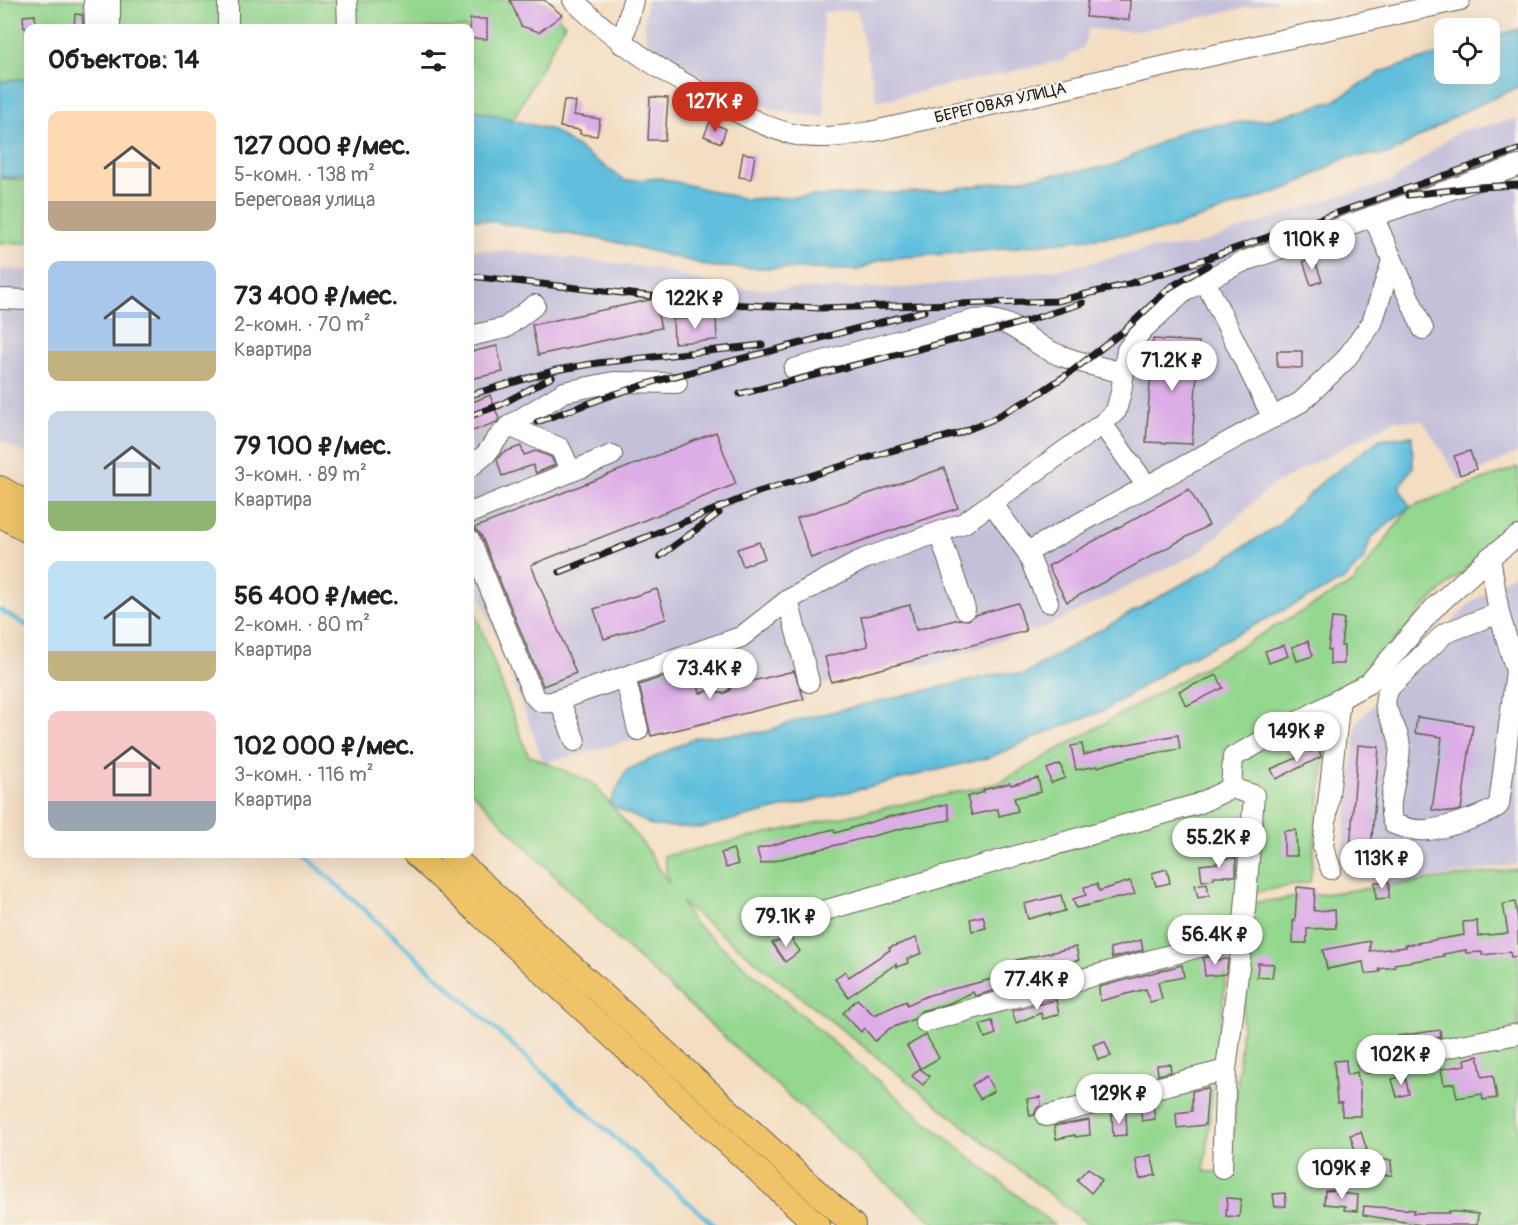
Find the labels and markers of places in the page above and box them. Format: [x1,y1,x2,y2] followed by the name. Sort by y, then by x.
[666,82,764,133] pin: 127K ₽
[1263,220,1361,271] pin: 110K ₽
[646,279,744,330] pin: 122K ₽
[1117,341,1227,392] pin: 71.2K ₽
[655,649,765,700] pin: 73.4K ₽
[1248,712,1346,763] pin: 149K ₽
[1164,818,1274,869] pin: 55.2K ₽
[1333,839,1431,890] pin: 113K ₽
[731,897,841,948] pin: 79.1K ₽
[1160,915,1270,966] pin: 56.4K ₽
[982,960,1092,1011] pin: 77.4K ₽
[1352,1035,1450,1086] pin: 102K ₽
[1070,1074,1168,1125] pin: 129K ₽
[1293,1149,1391,1200] pin: 109K ₽

